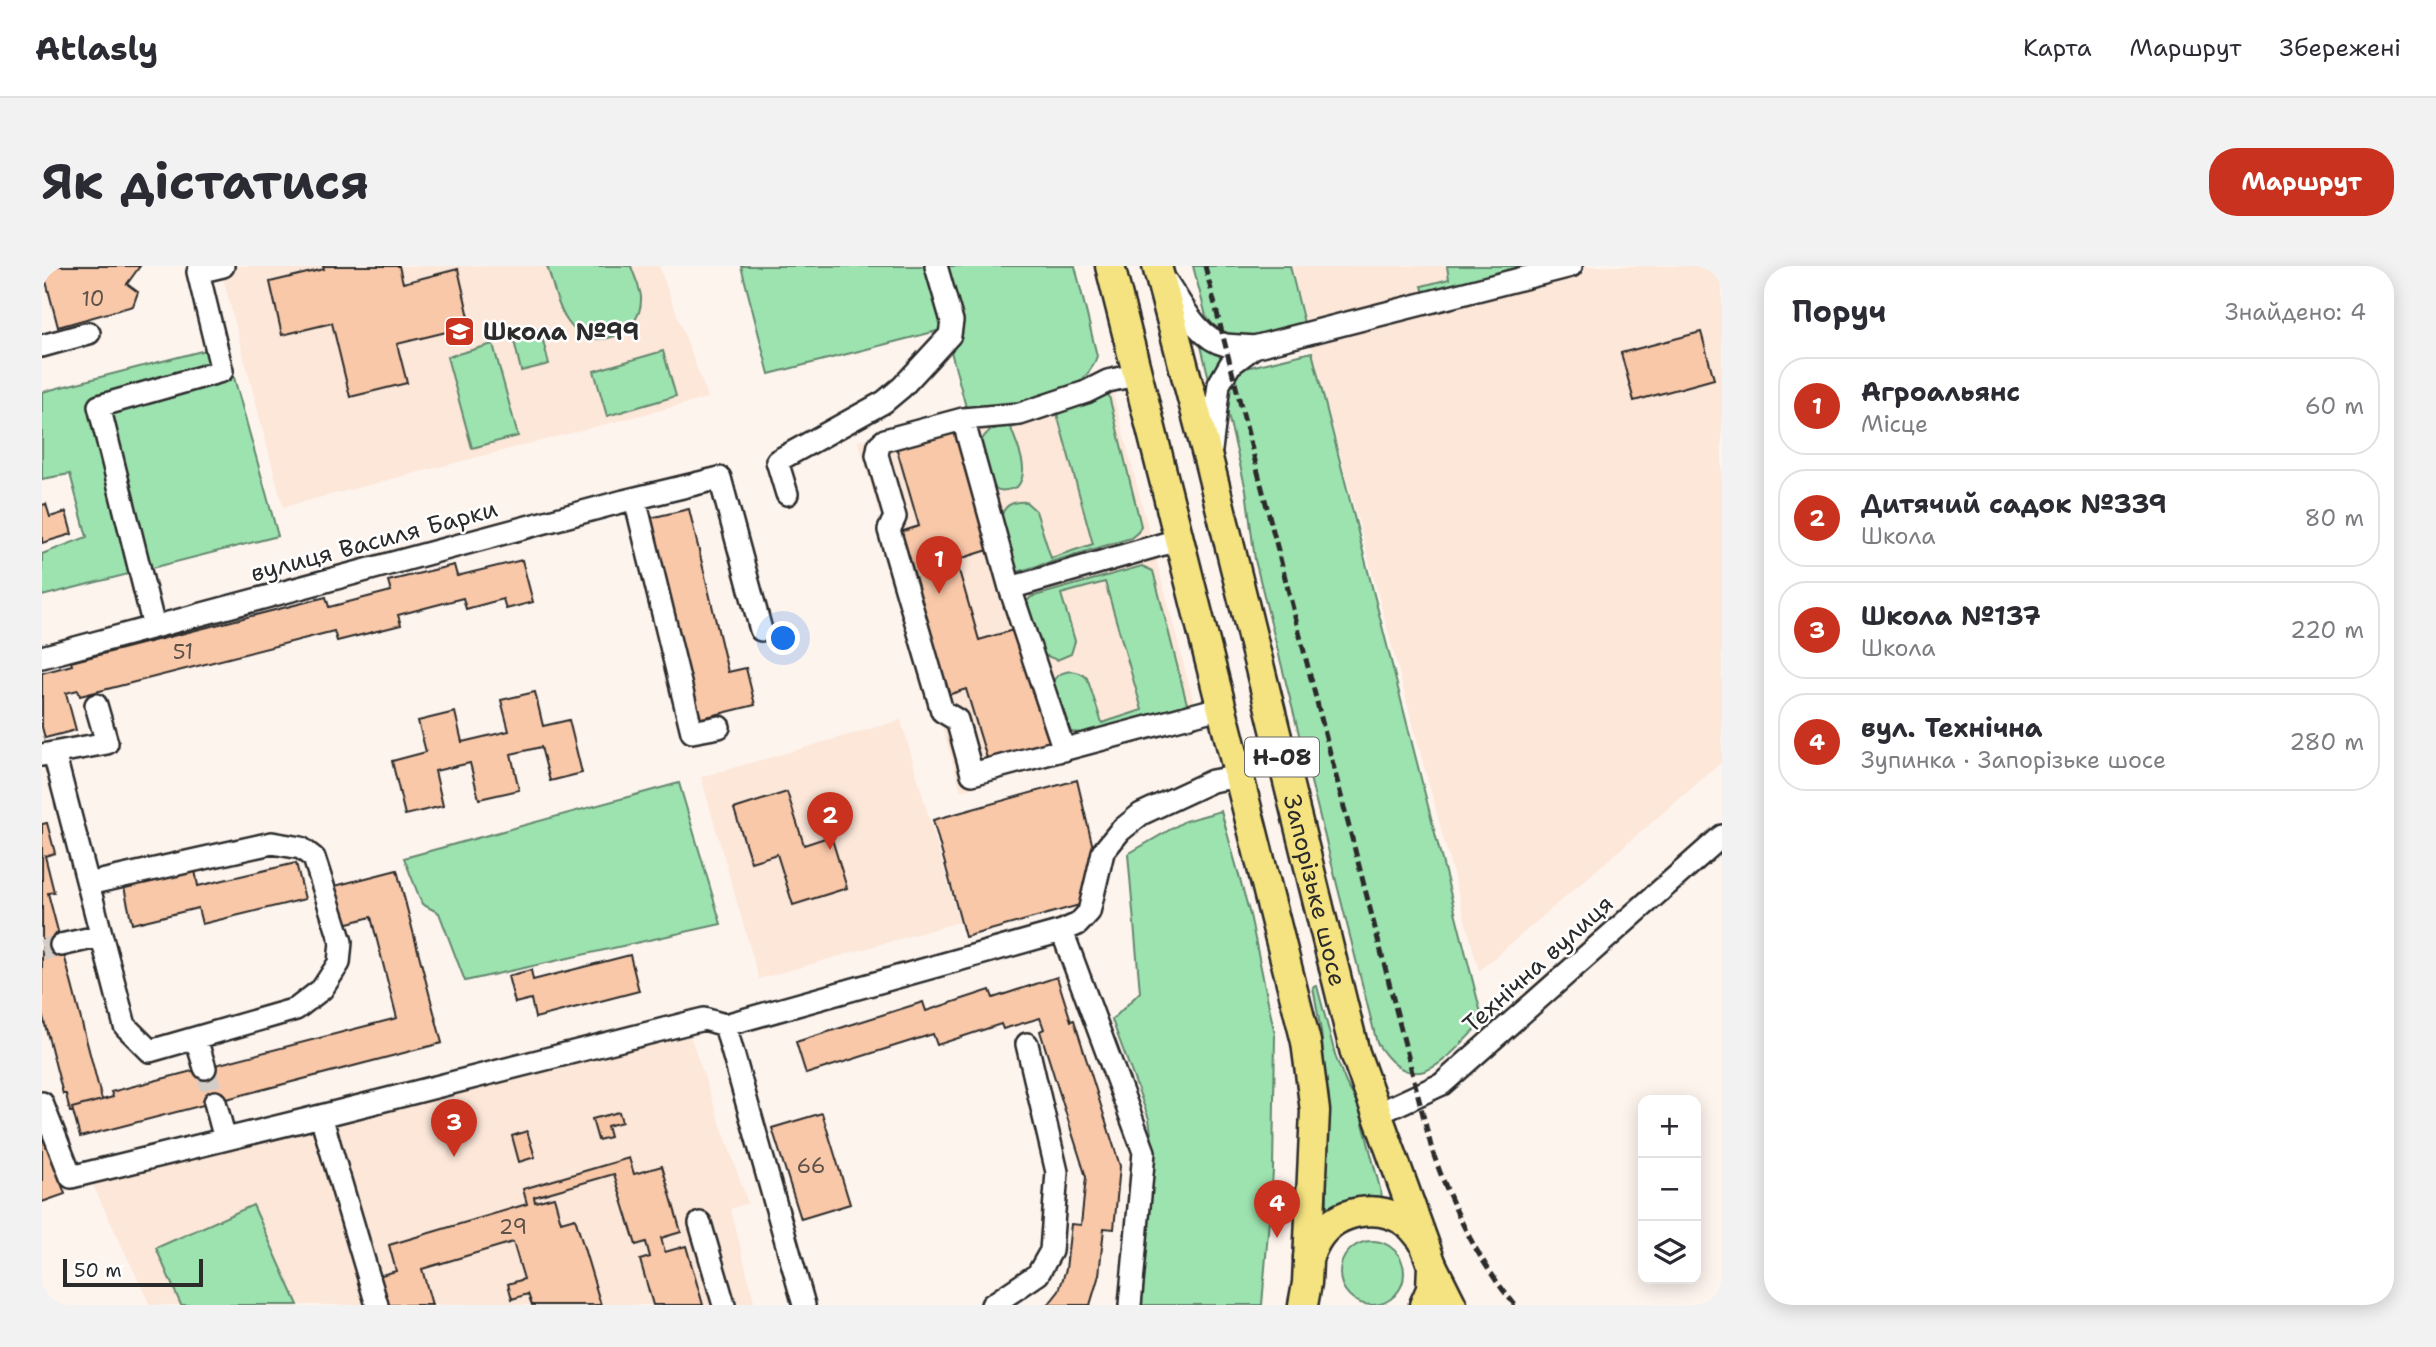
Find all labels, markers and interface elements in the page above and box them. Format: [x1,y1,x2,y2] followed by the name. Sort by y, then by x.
[35,26,158,71] text: Atlasly
[2023,32,2092,64] text: Карта
[2130,32,2242,64] text: Маршрут
[2280,32,2401,64] text: Збережені
[2209,148,2394,216] button: Маршрут
[42,149,369,215] text: Як дістатися
[82,285,104,313] house number: 10
[1792,291,1886,332] text: Поруч
[2225,297,2366,327] text: Знайдено: 4
[443,315,477,349] school or university icon: Школа №99
[483,316,639,348] place label: Школа №99
[1861,374,2020,409] text: Агроальянс
[1812,391,1822,421] text: 1
[2305,391,2364,421] text: 60 m
[1861,409,1928,439] text: Місце
[1861,486,2167,521] text: Дитячий садок №339
[247,493,501,589] street label: вулиця Василя Барки
[1809,503,1825,533] text: 2
[2305,503,2364,533] text: 80 m
[1861,521,1936,551] text: Школа
[916,536,962,594] pin: 1
[1861,598,2041,633] text: Школа №137
[1809,615,1825,645] text: 3
[2290,615,2364,645] text: 220 m
[766,621,800,655] your location
[1861,633,1936,663] text: Школа
[173,638,193,666] house number: 51
[1861,710,2043,745] text: вул. Технічна
[1809,727,1825,757] text: 4
[2289,727,2364,757] text: 280 m
[1245,737,1319,776] road number: Н-08
[1861,745,2166,775] text: Зупинка · Запорізьке шосе
[1276,791,1354,990] street label: Запорізьке шосе
[807,792,853,850] pin: 2
[1456,888,1620,1040] street label: Технічна вулиця
[1638,1095,1701,1284] map controls
[1638,1095,1701,1158] button: +
[431,1099,477,1157] pin: 3
[797,1152,825,1180] house number: 66
[1638,1158,1701,1221] button: −
[1254,1180,1300,1238] pin: 4
[499,1213,527,1241] house number: 29
[1638,1221,1701,1284] button: layers
[63,1256,203,1288] scale bar
[74,1258,122,1283] text: 50 m

